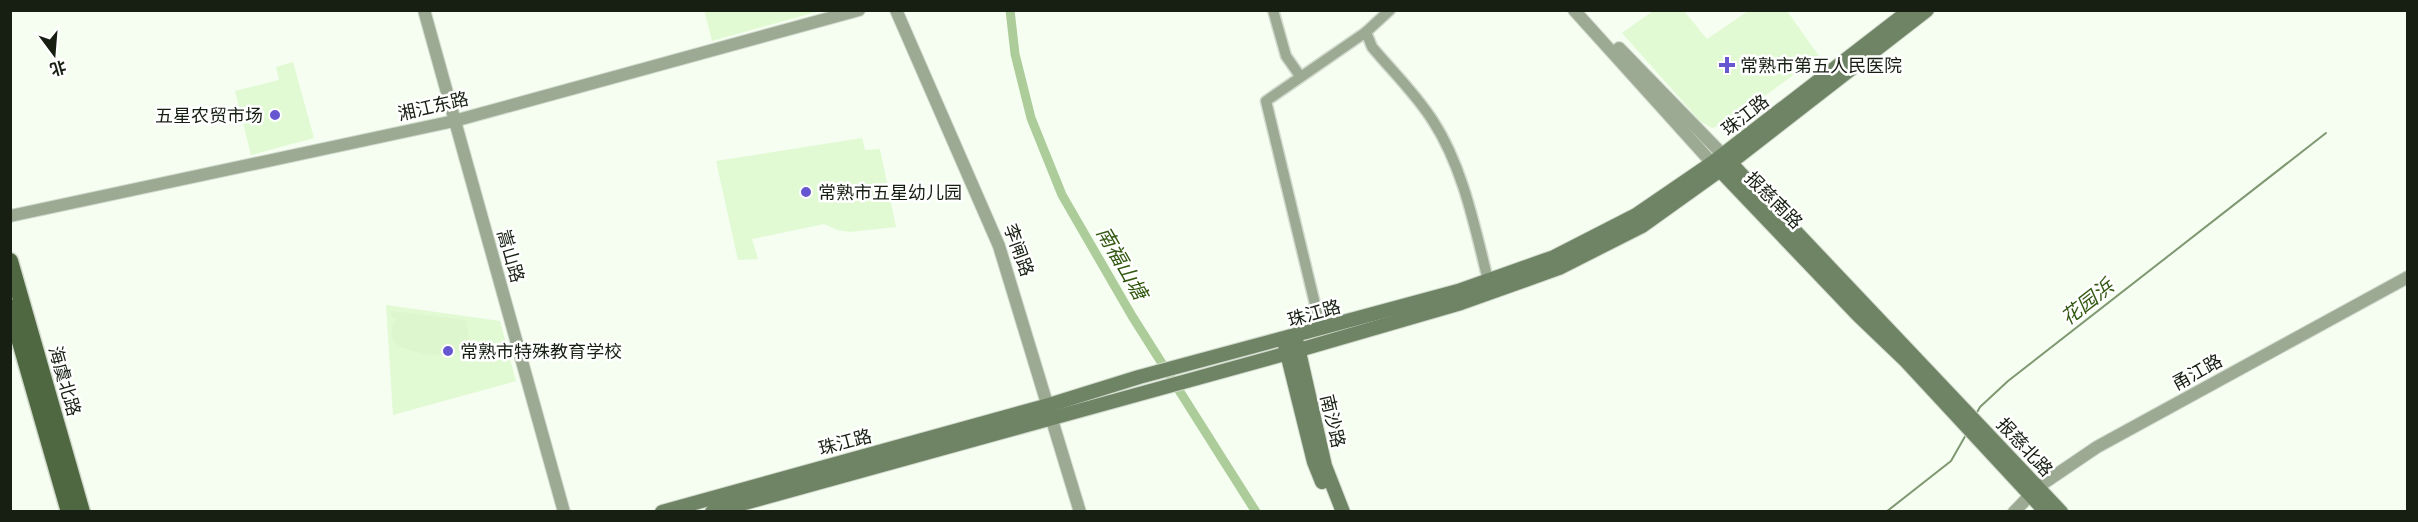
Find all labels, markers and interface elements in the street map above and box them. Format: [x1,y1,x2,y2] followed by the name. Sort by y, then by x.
[24,24,84,84] north arrow
[1740,54,1902,77] place label: 常熟市第五人民医院
[1718,56,1736,74] marker: 常熟市第五人民医院
[48,57,69,80] text: 北
[395,87,471,125] street label: 湘江东路
[1717,89,1773,141] street label: 珠江路
[155,104,263,127] place label: 五星农贸市场
[268,108,282,122] marker: 五星农贸市场
[1740,166,1808,234] street label: 报慈南路
[818,181,962,204] place label: 常熟市五星幼儿园
[799,185,813,199] marker: 常熟市五星幼儿园
[999,221,1039,279] street label: 李闸路
[1091,222,1155,307] water label: 南福山塘
[493,227,529,285] street label: 嵩山路
[2055,272,2120,331] water label: 花园浜
[1285,295,1343,331] street label: 珠江路
[460,340,622,363] place label: 常熟市特殊教育学校
[44,343,86,419] street label: 海虞北路
[441,344,455,358] marker: 常熟市特殊教育学校
[2168,349,2226,395] street label: 甬江路
[1316,392,1350,450] street label: 南沙路
[1992,413,2058,481] street label: 报慈北路
[816,424,874,460] street label: 珠江路

